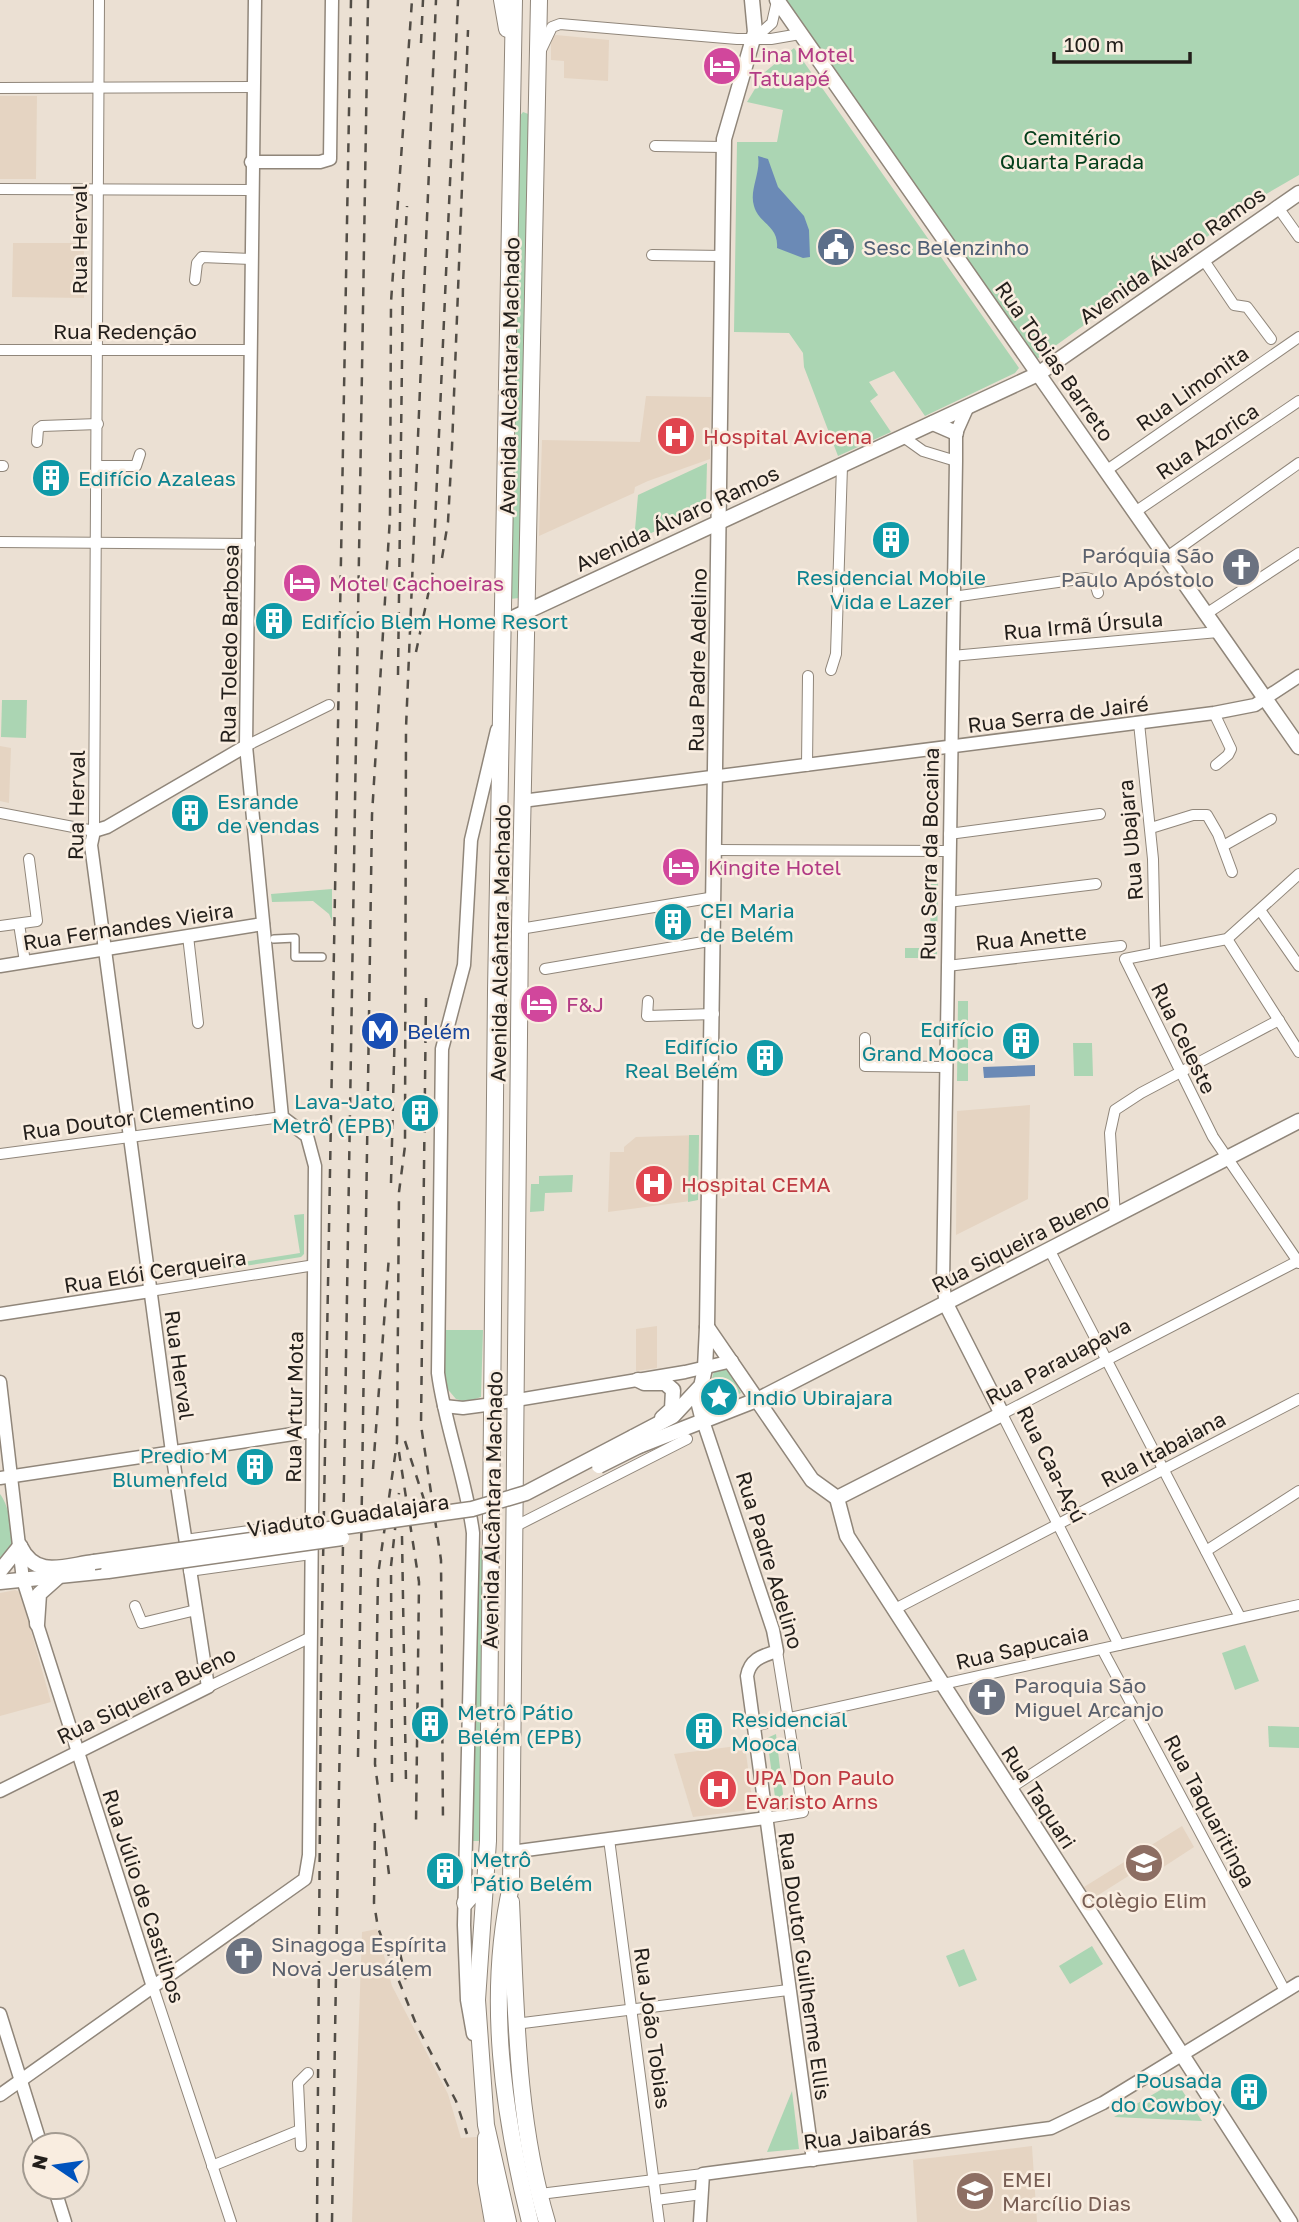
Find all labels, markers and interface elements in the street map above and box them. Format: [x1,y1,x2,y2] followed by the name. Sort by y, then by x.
[1054,21,1190,65] scale bar
[1064,31,1124,57] text: 100 m
[749,41,855,91] place label: Lina Motel Tatuapé
[701,45,743,87] hotel icon: Lina Motel Tatuapé
[1000,124,1144,174] park label: Cemitério Quarta Parada
[1074,181,1270,329] street label: Avenida Álvaro Ramos
[66,184,92,294] street label: Rua Herval
[815,226,857,268] public building icon: Sesc Belenzinho
[863,234,1029,260] place label: Sesc Belenzinho
[494,237,524,515] street label: Avenida Alcântara Machado
[990,276,1120,446] street label: Rua Tobias Barreto
[53,318,197,344] street label: Rua Redenção
[1131,340,1253,436] street label: Rua Limonita
[1151,397,1263,485] street label: Rua Azorica
[655,415,697,457] hospital icon: Hospital Avicena
[703,423,872,449] place label: Hospital Avicena
[30,457,72,499] building icon: Edifício Azaleas
[571,459,783,577] street label: Avenida Álvaro Ramos
[78,465,236,491] place label: Edifício Azaleas
[870,519,912,561] building icon: Residencial Mobile Vida e Lazer
[1061,542,1214,592] place label: Paróquia São Paulo Apóstolo
[214,544,244,744] street label: Rua Toledo Barbosa
[1220,546,1262,588] church icon: Paróquia São Paulo Apóstolo
[281,562,323,604] hotel icon: Motel Cachoeiras
[796,564,986,614] place label: Residencial Mobile Vida e Lazer
[682,568,712,752] street label: Rua Padre Adelino
[329,570,504,596] place label: Motel Cachoeiras
[253,600,295,642] building icon: Edifício Blem Home Resort
[1002,605,1164,645] street label: Rua Irmã Úrsula
[301,608,569,634] place label: Edifício Blem Home Resort
[966,690,1150,738] street label: Rua Serra de Jairé
[914,747,944,961] street label: Rua Serra da Bocaina
[62,750,90,860] street label: Rua Herval
[1112,779,1148,901] street label: Rua Ubajara
[217,788,320,838] place label: Esrande de vendas
[169,792,211,834] building icon: Esrande de vendas
[485,804,515,1082] street label: Avenida Alcântara Machado
[660,846,702,888] hotel icon: Kingite Hotel
[708,854,841,880] place label: Kingite Hotel
[21,897,235,955] street label: Rua Fernandes Vieira
[700,897,795,947] place label: CEI Maria de Belém
[652,901,694,943] building icon: CEI Maria de Belém
[974,918,1088,956] street label: Rua Anette
[1146,978,1222,1098] street label: Rua Celeste
[518,983,560,1025] hotel icon: F&J
[566,991,604,1017] place label: F&J
[359,1010,401,1052] metro station icon: Belém
[862,1016,994,1066] place label: Edifício Grand Mooca
[407,1018,471,1044] place label: Belém
[1000,1020,1042,1062] building icon: Edifício Grand Mooca
[624,1033,738,1083] place label: Edifício Real Belém
[744,1037,786,1079] building icon: Edifício Real Belém
[20,1087,256,1145] street label: Rua Doutor Clementino
[272,1088,393,1138] place label: Lava-Jato Metrô (EPB)
[399,1092,441,1134] building icon: Lava-Jato Metrô (EPB)
[633,1163,675,1205] hospital icon: Hospital CEMA
[681,1171,831,1197] place label: Hospital CEMA
[927,1186,1113,1298] street label: Rua Siqueira Bueno
[62,1244,248,1298] street label: Rua Elói Cerqueira
[159,1309,201,1421] street label: Rua Herval
[981,1312,1135,1410] street label: Rua Parauapava
[280,1331,308,1483] street label: Rua Artur Mota
[477,1371,507,1649] street label: Avenida Alcântara Machado
[698,1376,740,1418] place icon: Indio Ubirajara
[746,1384,893,1410] place label: Indio Ubirajara
[1011,1401,1093,1527] street label: Rua Caa-Açú
[1096,1405,1230,1493] street label: Rua Itabaiana
[112,1442,228,1492] place label: Predio M Blumenfeld
[234,1446,276,1488] building icon: Predio M Blumenfeld
[731,1468,809,1652] street label: Rua Padre Adelino
[245,1488,451,1542] street label: Viaduto Guadalajara
[953,1619,1091,1675] street label: Rua Sapucaia
[52,1640,240,1750] street label: Rua Siqueira Bueno
[1014,1672,1164,1722] place label: Paroquia São Miguel Arcanjo
[966,1676,1008,1718] church icon: Paroquia São Miguel Arcanjo
[457,1699,582,1749] place label: Metrô Pátio Belém (EPB)
[409,1703,451,1745] building icon: Metrô Pátio Belém (EPB)
[731,1706,848,1756] place label: Residencial Mooca
[683,1710,725,1752] building icon: Residencial Mooca
[1159,1730,1261,1892] street label: Rua Taquaritinga
[996,1740,1082,1854] street label: Rua Taquari
[745,1764,894,1814] place label: UPA Don Paulo Evaristo Arns
[697,1768,739,1810] hospital icon: UPA Don Paulo Evaristo Arns
[97,1786,191,2006] street label: Rua Júlio de Castilhos
[773,1830,837,2102] street label: Rua Doutor Guilherme Ellis
[1123,1842,1165,1884] school or university icon: Colègio Elim
[472,1846,593,1896] place label: Metrô Pátio Belém
[424,1850,466,1892] building icon: Metrô Pátio Belém
[1081,1887,1207,1913] place label: Colègio Elim
[271,1931,447,1981] place label: Sinagoga Espírita Nova Jerusálem
[223,1935,265,1977] church icon: Sinagoga Espírita Nova Jerusálem
[629,1946,677,2110] street label: Rua João Tobias
[1111,2067,1222,2117] place label: Pousada do Cowboy
[1228,2071,1270,2113] building icon: Pousada do Cowboy
[802,2113,932,2155] street label: Rua Jaibarás
[21,2131,91,2201] north arrow
[26,2152,52,2172] text: N
[1002,2166,1131,2216] place label: EMEI Marcílio Dias
[954,2170,996,2212] school or university icon: EMEI Marcílio Dias

